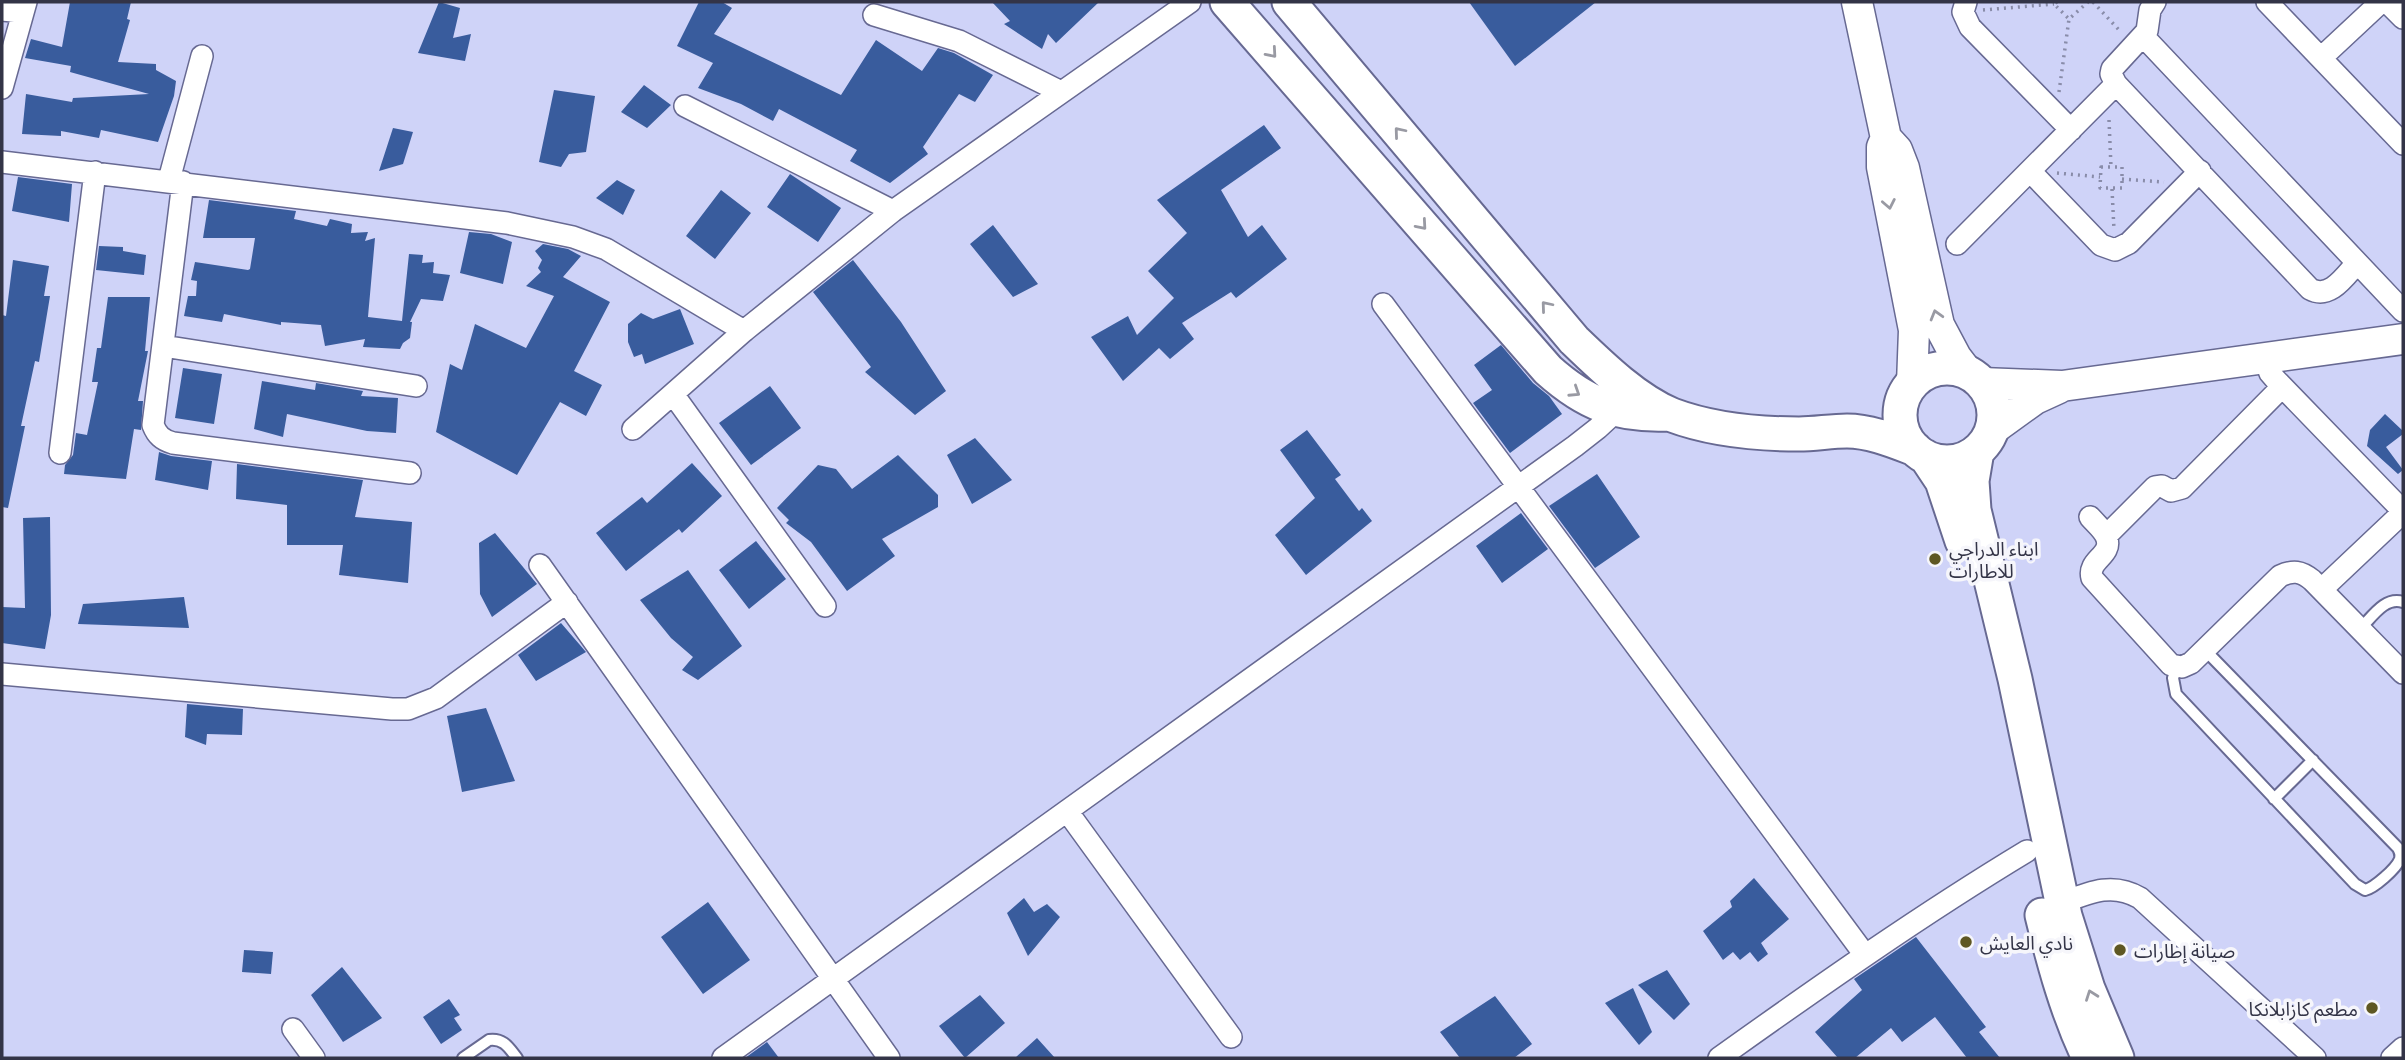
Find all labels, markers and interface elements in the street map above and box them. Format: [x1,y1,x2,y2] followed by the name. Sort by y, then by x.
[1264,45,1276,58] one-way arrow
[1395,128,1407,141] one-way arrow
[1881,199,1896,210] one-way arrow
[1413,217,1426,230] one-way arrow
[1542,302,1554,315] one-way arrow
[1930,309,1945,321] one-way arrow
[1568,383,1581,396] one-way arrow
[1949,534,2038,585] place label: ابناء الدراجي للاطارات
[1927,551,1943,567] marker: ابناء الدراجي للاطارات
[1980,928,2073,958] place label: نادي العايش
[1958,934,1974,950] marker: نادي العايش
[2134,936,2235,965] place label: صيانة إطارات
[2112,942,2128,958] marker: صيانة إطارات
[2085,990,2099,1002] one-way arrow
[2249,994,2358,1024] place label: مطعم كازابلانكا
[2364,1000,2380,1016] marker: مطعم كازابلانكا

